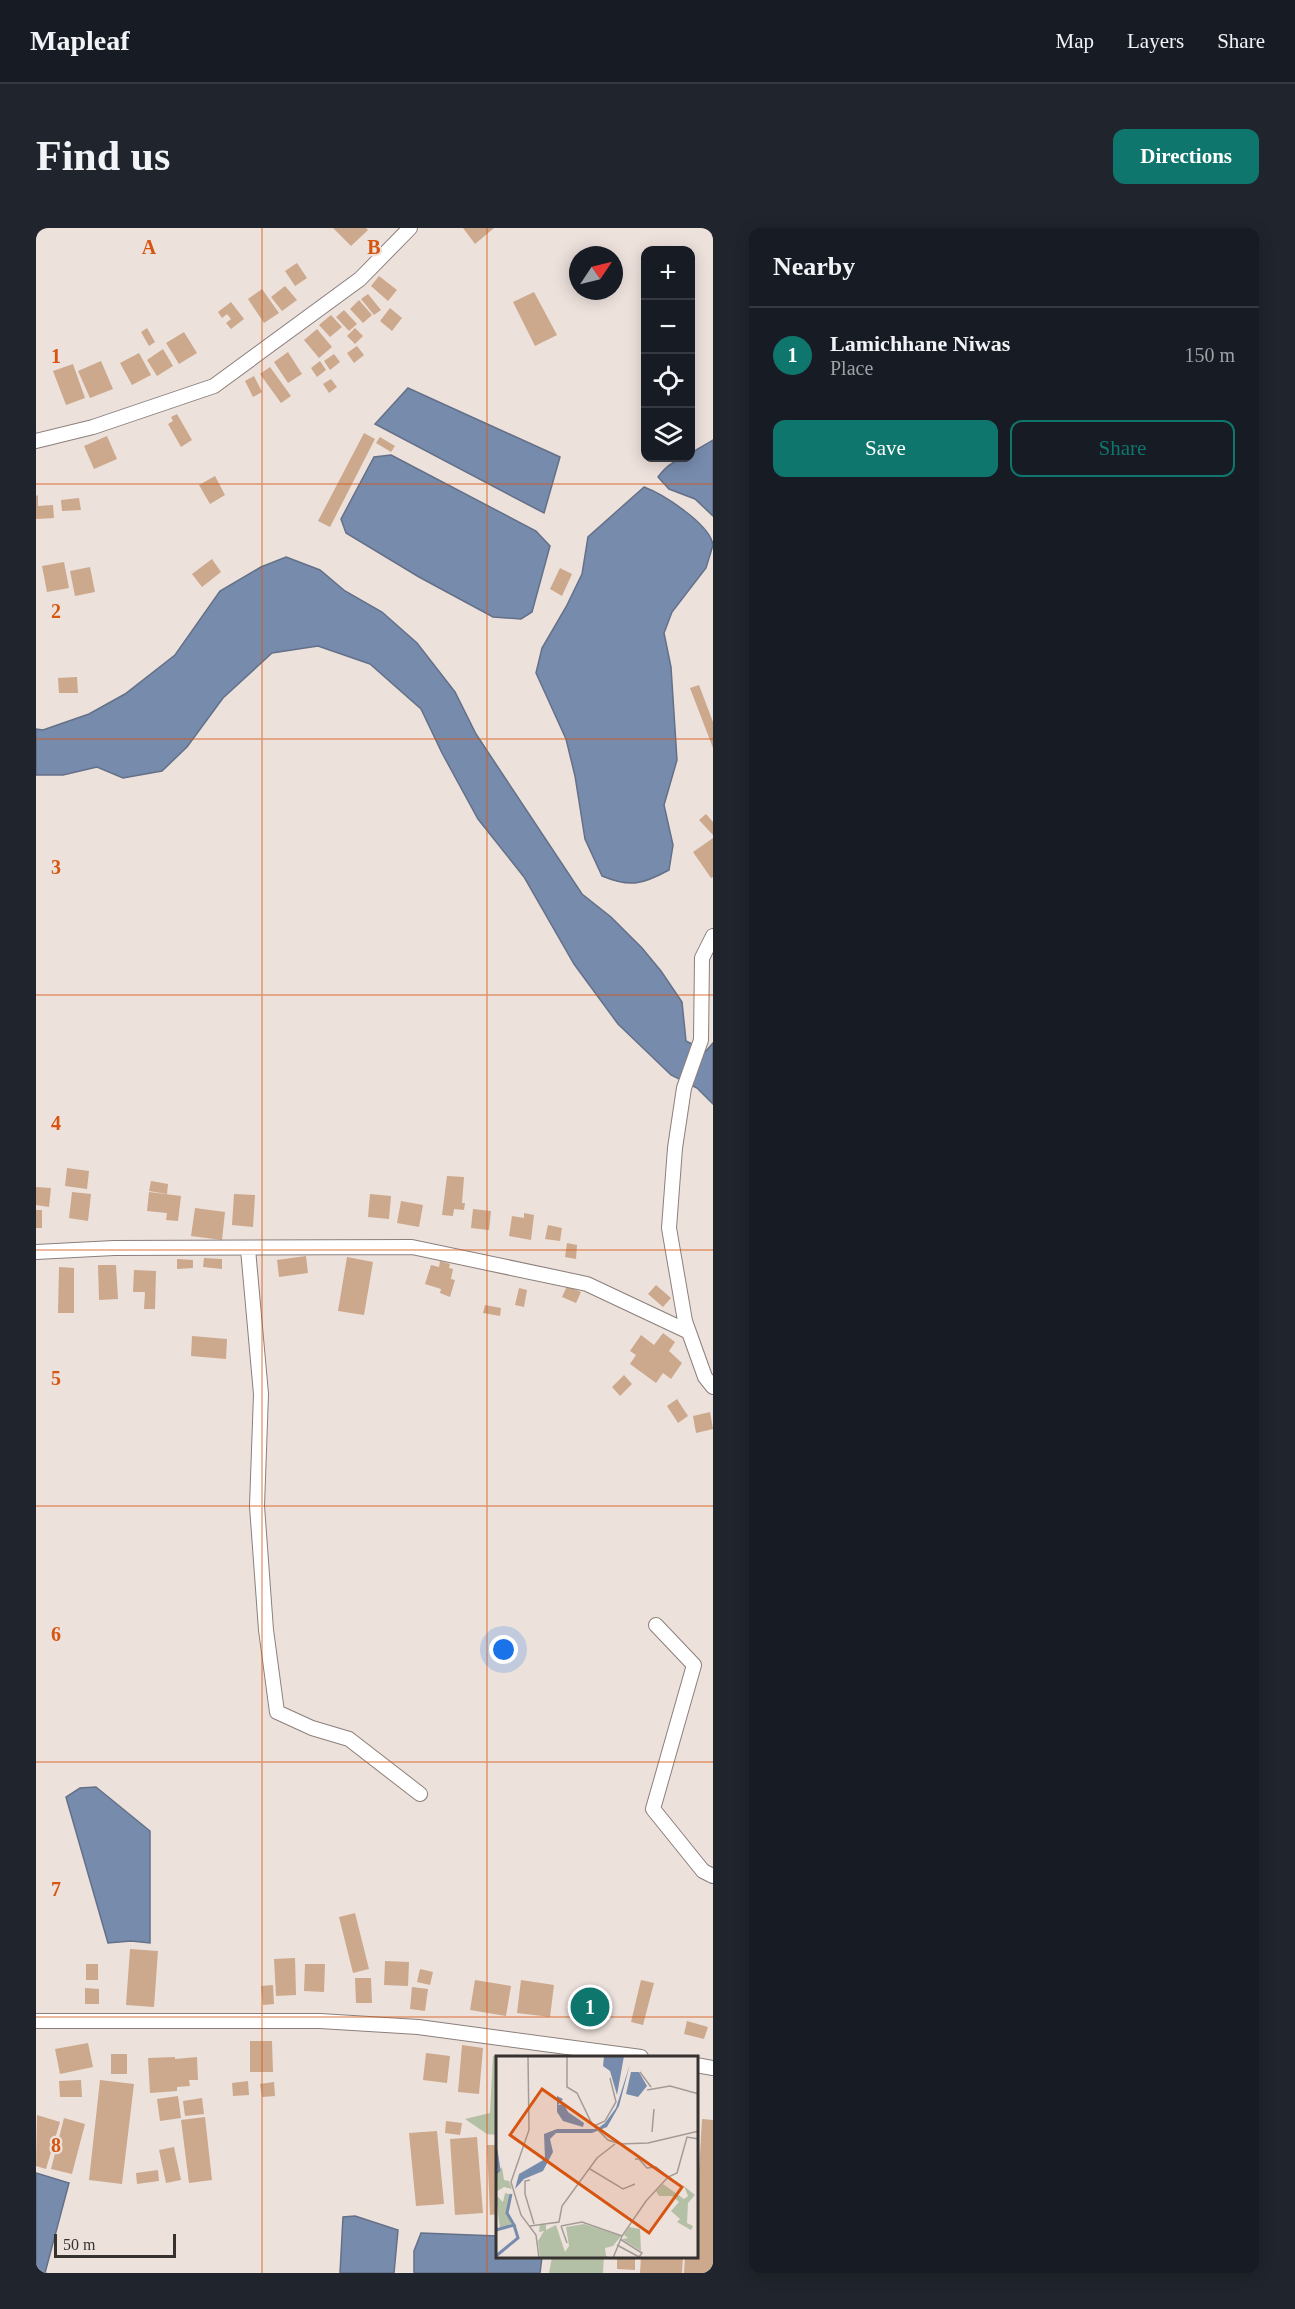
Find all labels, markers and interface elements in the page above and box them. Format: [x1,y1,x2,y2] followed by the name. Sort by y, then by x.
[30,25,130,56] text: Mapleaf
[1056,29,1094,53] text: Map
[1127,29,1184,53] text: Layers
[1217,29,1265,53] text: Share
[1113,129,1259,184] button: Directions
[36,133,170,179] text: Find us
[142,236,157,258] text: A
[367,236,381,258] text: B
[569,246,623,300] north arrow
[641,246,695,462] map controls
[641,246,695,300] button: +
[773,252,855,281] text: Nearby
[641,300,695,354] button: −
[830,331,1010,356] text: Lamichhane Niwas
[788,344,798,366] text: 1
[1184,344,1235,366] text: 150 m
[51,345,61,367] text: 1
[641,354,695,408] button: locate
[830,357,873,379] text: Place
[641,408,695,462] button: layers
[773,420,998,477] button: Save
[1010,420,1235,477] button: Share
[51,600,61,622] text: 2
[51,856,61,878] text: 3
[51,1112,61,1134] text: 4
[51,1367,61,1389] text: 5
[51,1623,61,1645] text: 6
[489,1635,518,1664] your location
[51,1878,61,1900] text: 7
[570,1984,610,2030] pin: 1
[496,2056,698,2258] inset map
[51,2134,61,2156] text: 8
[54,2231,176,2258] scale bar
[63,2236,95,2253] text: 50 m

